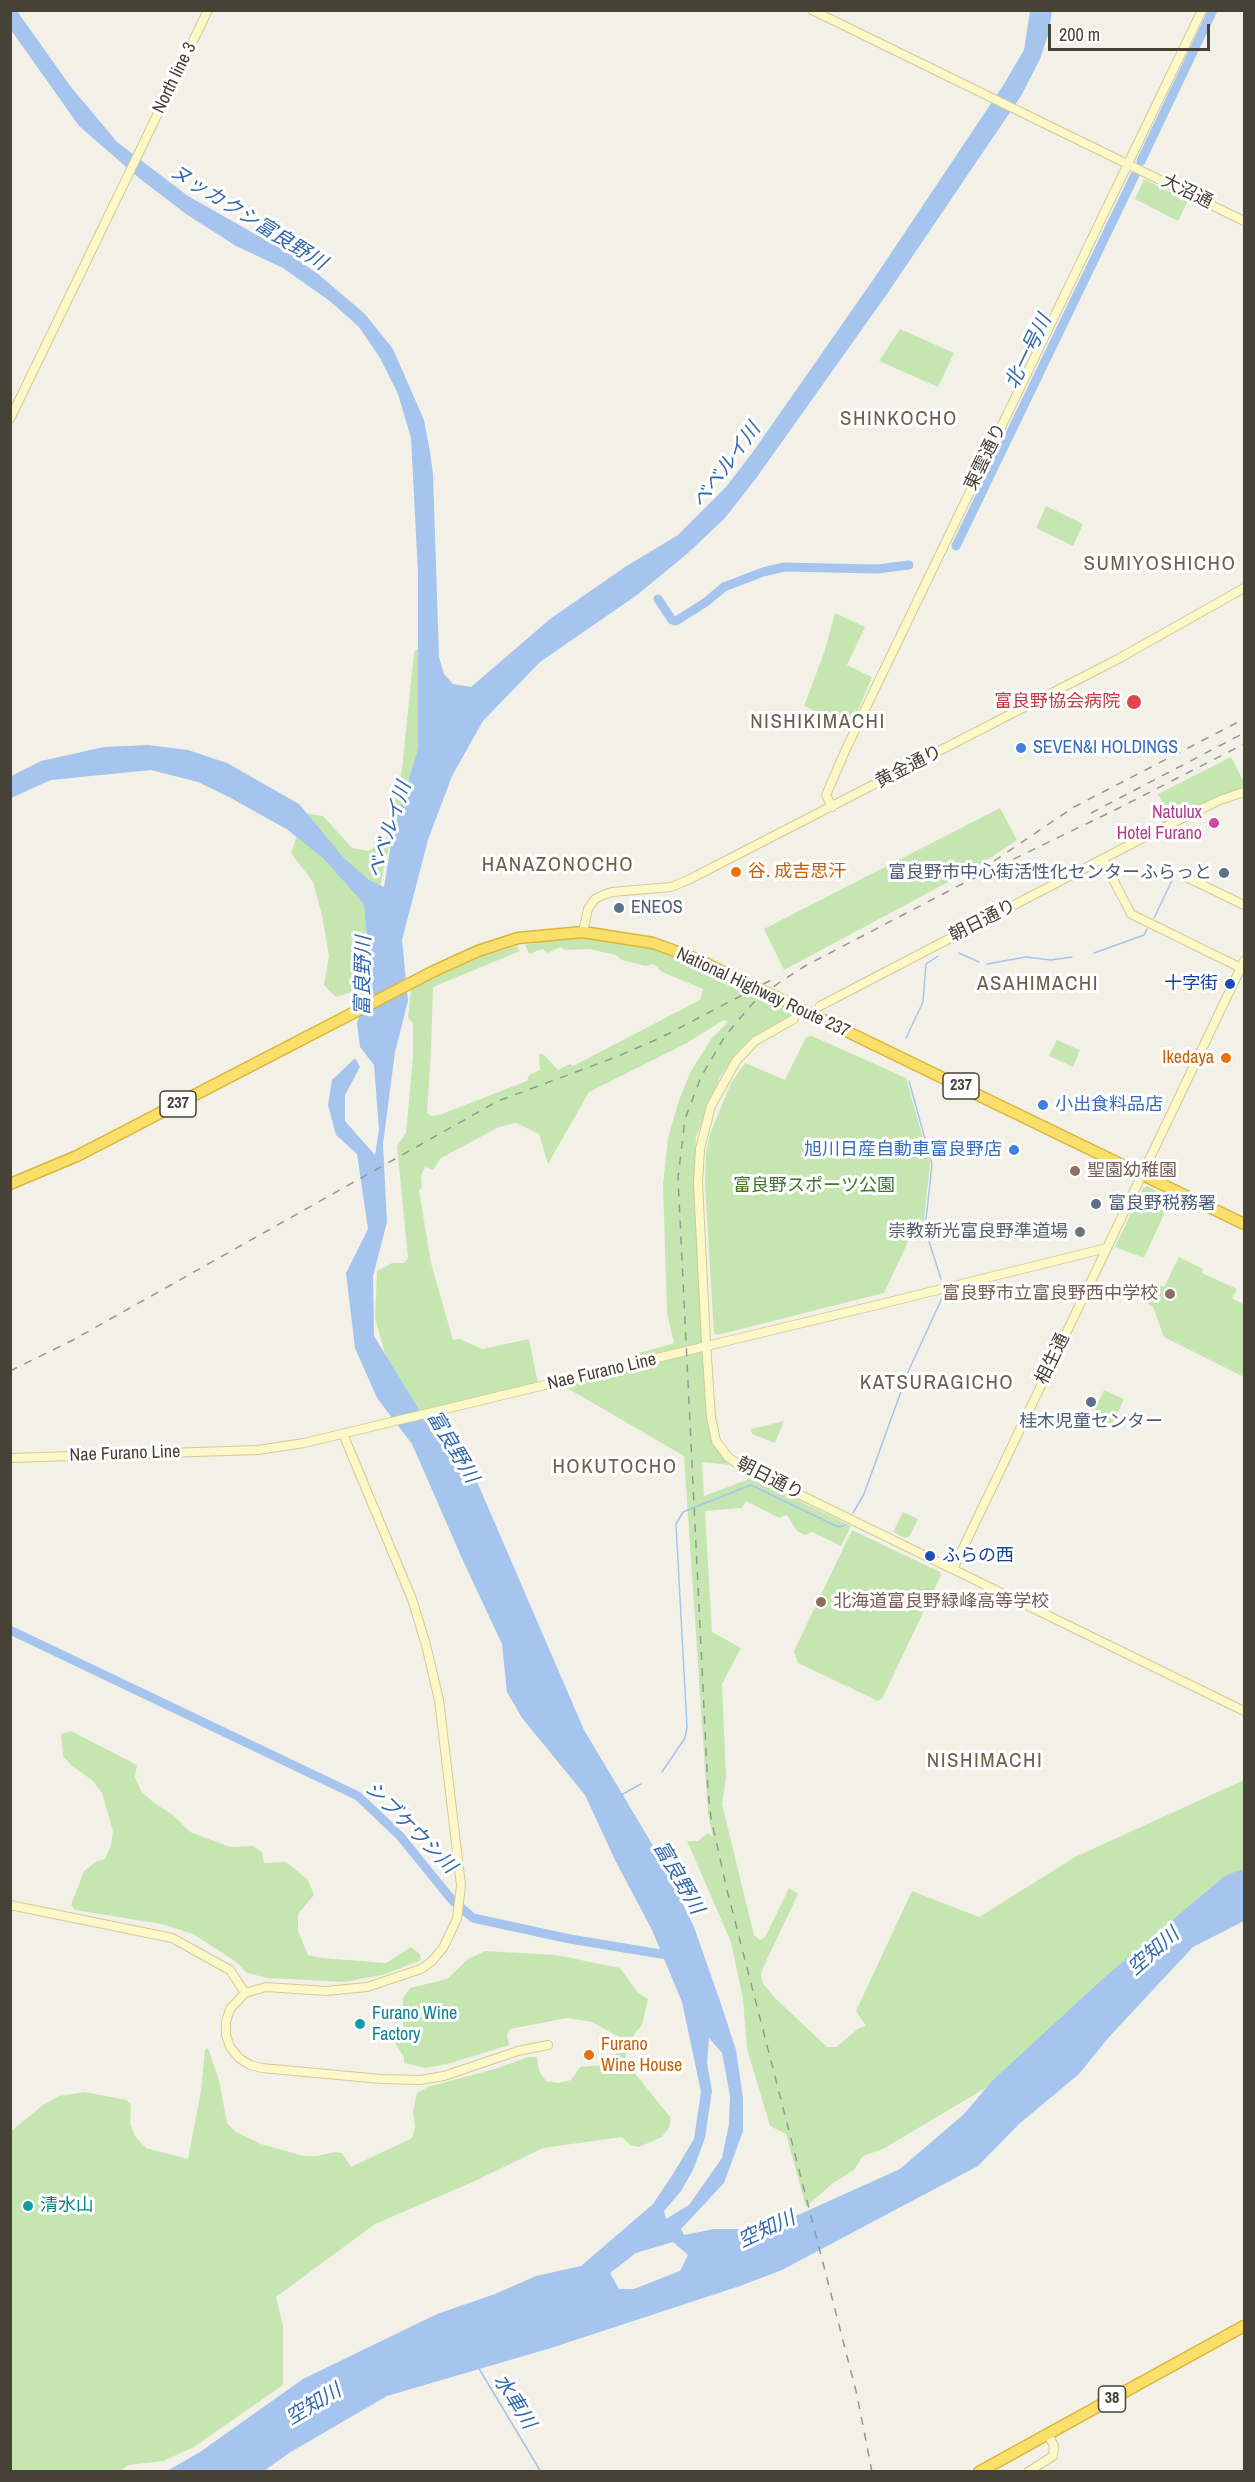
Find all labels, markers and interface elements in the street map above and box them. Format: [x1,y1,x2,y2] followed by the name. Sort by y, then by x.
[1051,12,1213,50] scale bar
[1059,22,1100,47] text: 200 m
[149,39,201,117] street label: North line 3
[165,160,331,276] water label: ヌッカクシ富良野川
[1158,170,1216,214] street label: 大沼通
[1001,311,1057,393] water label: 北一号川
[840,406,958,432] district label: SHINKOCHO
[688,418,766,514] water label: ベベルイ川
[961,420,1011,494] street label: 東雲通り
[1084,551,1236,577] district label: SUMIYOSHICHO
[994,691,1120,713] place label: 富良野協会病院
[1125,693,1143,711] marker: 富良野協会病院
[750,709,886,735] district label: NISHIKIMACHI
[1033,737,1178,759] place label: SEVEN&I HOLDINGS
[872,741,946,793] street label: 黄金通り
[1014,741,1028,755] marker: SEVEN&I HOLDINGS
[363,779,417,881] water label: ベベルイ川
[1117,802,1202,844] place label: Natulux Hotel Furano
[1207,816,1221,830] marker: Natulux Hotel Furano
[482,852,634,878] district label: HANAZONOCHO
[748,861,846,883] place label: 谷. 成吉思汗
[888,862,1212,884] place label: 富良野市中心街活性化センターふらっと
[729,865,743,879] marker: 谷. 成吉思汗
[1217,866,1231,880] marker: 富良野市中心街活性化センターふらっと
[946,895,1020,947] street label: 朝日通り
[631,897,683,919] place label: ENEOS
[612,901,626,915] marker: ENEOS
[351,936,377,1016] water label: 富良野川
[673,943,853,1043] street label: National Highway Route 237
[977,971,1099,997] district label: ASAHIMACHI
[1164,973,1218,995] place label: 十字街
[1223,977,1237,991] marker: 十字街
[1162,1047,1214,1069] place label: Ikedaya
[1219,1051,1233,1065] marker: Ikedaya
[943,1073,979,1099] road number: 237
[160,1091,196,1117] road number: 237
[1055,1094,1163,1116] place label: 小出食料品店
[1036,1098,1050,1112] marker: 小出食料品店
[804,1139,1002,1161] place label: 旭川日産自動車富良野店
[1007,1143,1021,1157] marker: 旭川日産自動車富良野店
[1087,1160,1177,1182] place label: 聖園幼稚園
[1068,1164,1082,1178] marker: 聖園幼稚園
[733,1175,895,1197] park label: 富良野スポーツ公園
[1108,1193,1216,1215] place label: 富良野税務署
[1089,1197,1103,1211] marker: 富良野税務署
[888,1221,1068,1243] place label: 崇教新光富良野準道場
[1073,1225,1087,1239] marker: 崇教新光富良野準道場
[942,1283,1158,1305] place label: 富良野市立富良野西中学校
[1163,1287,1177,1301] marker: 富良野市立富良野西中学校
[1031,1330,1075,1388] street label: 相生通
[546,1349,658,1395] street label: Nae Furano Line
[860,1370,1014,1396] district label: KATSURAGICHO
[1084,1395,1098,1409] marker: 桂木児童センター
[421,1407,483,1487] water label: 富良野川
[1019,1411,1163,1433] place label: 桂木児童センター
[69,1441,181,1467] street label: Nae Furano Line
[733,1453,807,1505] street label: 朝日通り
[552,1454,678,1480] district label: HOKUTOCHO
[942,1545,1014,1567] place label: ふらの西
[923,1549,937,1563] marker: ふらの西
[833,1591,1049,1613] place label: 北海道富良野緑峰高等学校
[814,1595,828,1609] marker: 北海道富良野緑峰高等学校
[927,1748,1043,1774] district label: NISHIMACHI
[359,1777,461,1879] water label: シブケウシ川
[648,1837,708,1919] water label: 富良野川
[1123,1923,1185,1981] water label: 空知川
[372,2003,457,2046] place label: Furano Wine Factory
[353,2017,367,2031] marker: Furano Wine Factory
[601,2034,682,2076] place label: Furano Wine House
[582,2048,596,2062] marker: Furano Wine House
[40,2195,94,2217] place label: 清水山
[21,2199,35,2213] marker: 清水山
[735,2206,799,2254] water label: 空知川
[488,2370,540,2434] water label: 水車川
[282,2379,346,2431] water label: 空知川
[1098,2386,1126,2412] road number: 38

